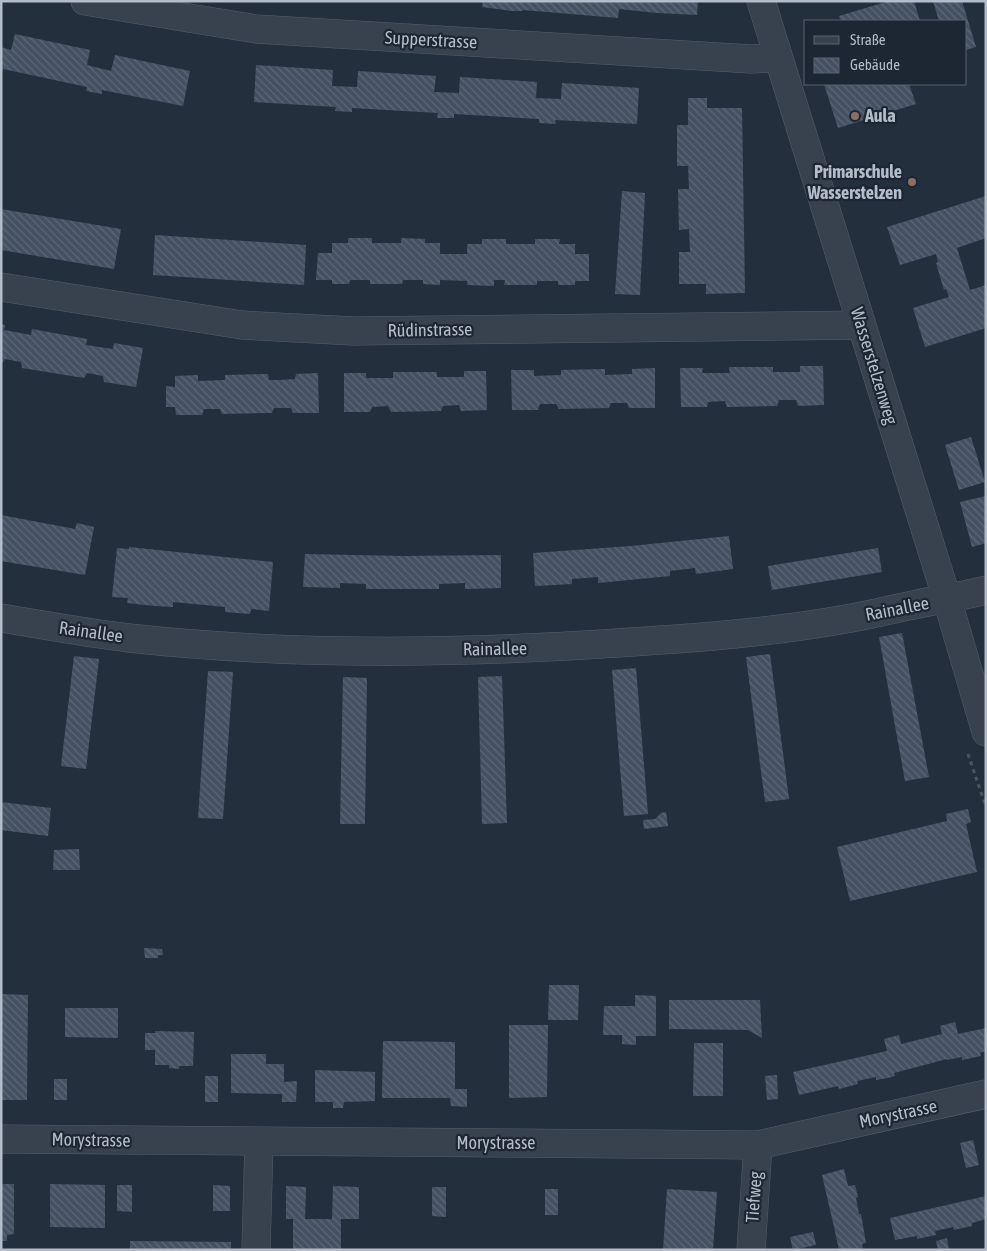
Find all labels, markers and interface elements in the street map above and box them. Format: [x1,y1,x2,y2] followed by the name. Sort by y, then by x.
[804,20,967,85] legend
[384,27,478,52] street label: Supperstrasse
[850,31,886,48] text: Straße
[850,56,900,73] text: Gebäude
[864,105,896,126] place label: Aula
[849,110,861,122] marker: Aula
[806,161,902,203] place label: Primarschule Wasserstelzen
[906,176,918,188] marker: Primarschule Wasserstelzen
[847,305,902,427] street label: Wasserstelzenweg
[387,318,473,341] street label: Rüdinstrasse
[863,592,930,625] street label: Rainallee
[58,617,124,646] street label: Rainallee
[463,637,527,660] street label: Rainallee
[857,1095,939,1132] street label: Morystrasse
[51,1128,131,1151] street label: Morystrasse
[457,1132,535,1153] street label: Morystrasse
[741,1170,766,1223] street label: Tiefweg

